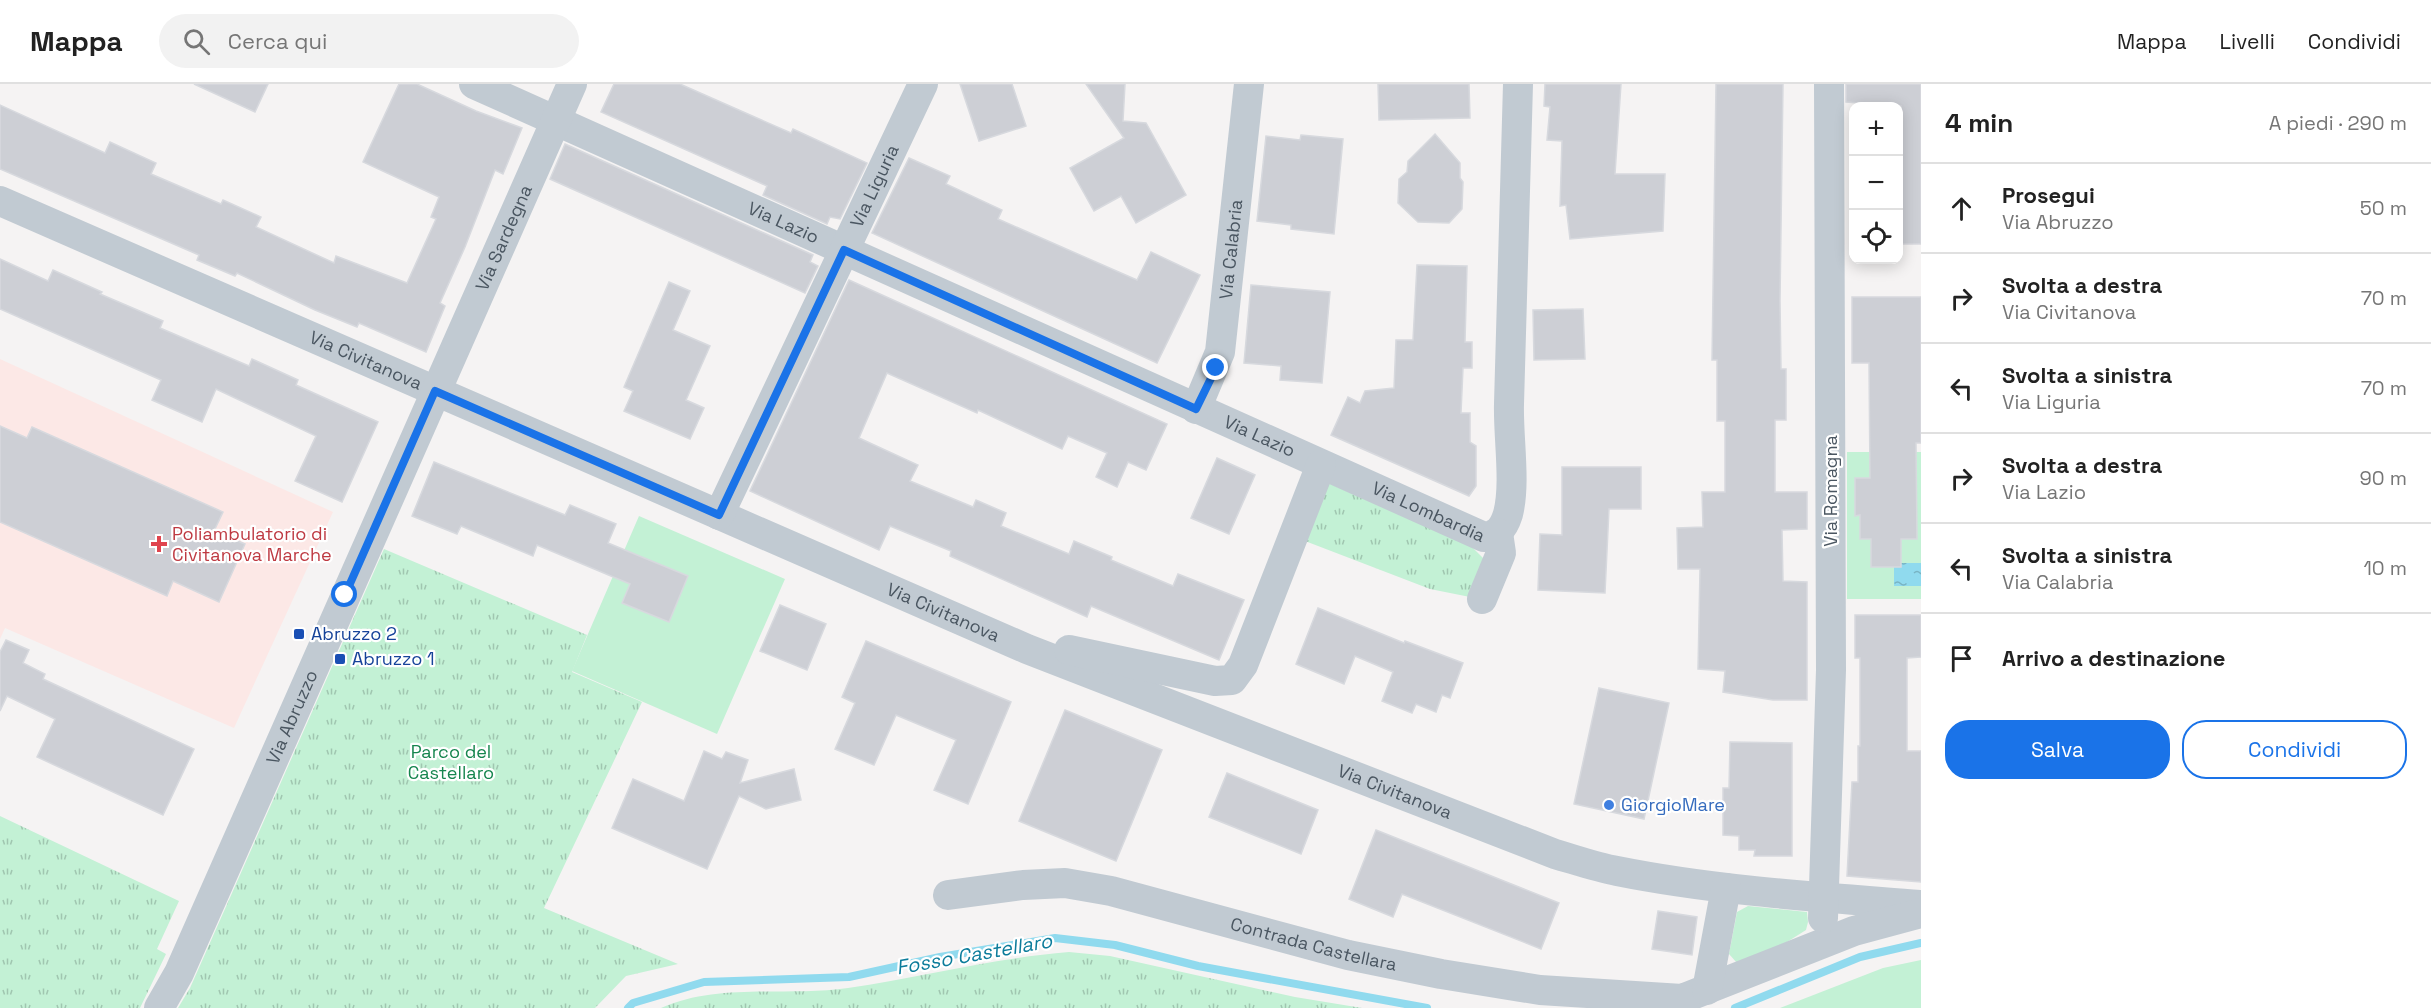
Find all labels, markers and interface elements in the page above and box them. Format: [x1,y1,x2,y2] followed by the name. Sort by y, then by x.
[159,14,579,68] search box
[30,23,123,59] text: Mappa
[180,25,213,58] icon: search
[228,27,327,55] text: Cerca qui
[2117,28,2186,55] text: Mappa
[2219,28,2275,55] text: Livelli
[2308,28,2401,55] text: Condividi
[1849,102,1903,264] map controls
[1849,102,1903,156] button: +
[1945,106,2013,140] text: 4 min
[2269,110,2407,136] text: A piedi · 290 m
[845,141,904,231] street label: Via Liguria
[1849,156,1903,210] button: −
[470,181,537,294] street label: Via Sardegna
[2002,181,2095,209] text: Prosegui
[1945,192,1978,225] icon: ahead
[2360,195,2407,221] text: 50 m
[744,196,823,248] street label: Via Lazio
[1214,198,1247,301] street label: Via Calabria
[2002,209,2114,235] text: Via Abruzzo
[1849,210,1903,264] button: locate
[2002,271,2162,299] text: Svolta a destra
[1945,282,1978,315] icon: right
[2361,285,2407,311] text: 70 m
[2002,299,2136,325] text: Via Civitanova
[306,325,426,395] street label: Via Civitanova
[1202,354,1228,380] route end
[2002,361,2172,389] text: Svolta a sinistra
[1945,372,1978,405] icon: left
[2361,375,2407,401] text: 70 m
[2002,389,2101,415] text: Via Liguria
[1221,410,1299,462] street label: Via Lazio
[1819,435,1842,547] street label: Via Romagna
[2002,451,2162,479] text: Svolta a destra
[1945,462,1978,495] icon: right
[2360,465,2407,491] text: 90 m
[1368,476,1489,547] street label: Via Lombardia
[2002,479,2086,505] text: Via Lazio
[172,522,332,566] place label: Poliambulatorio di Civitanova Marche
[150,535,168,553] marker: Poliambulatorio di Civitanova Marche
[2002,541,2172,569] text: Svolta a sinistra
[1945,552,1978,585] icon: left
[2363,555,2407,581] text: 10 m
[2002,569,2113,595] text: Via Calabria
[883,577,1003,647] street label: Via Civitanova
[331,581,357,607] route start
[311,622,397,645] place label: Abruzzo 2
[292,627,306,641] marker: Abruzzo 2
[1945,642,1978,675] icon: arrive
[2002,644,2225,672] text: Arrivo a destinazione
[352,647,434,670] place label: Abruzzo 1
[333,652,347,666] marker: Abruzzo 1
[261,666,322,768] street label: Via Abruzzo
[1945,720,2170,779] button: Salva
[2182,720,2407,779] button: Condividi
[408,740,494,784] park label: Parco del Castellaro
[1334,759,1455,824] street label: Via Civitanova
[1621,793,1725,816] place label: GiorgioMare
[1602,798,1616,812] marker: GiorgioMare
[1228,912,1399,976] street label: Contrada Castellara
[894,927,1055,980] water label: Fosso Castellaro

